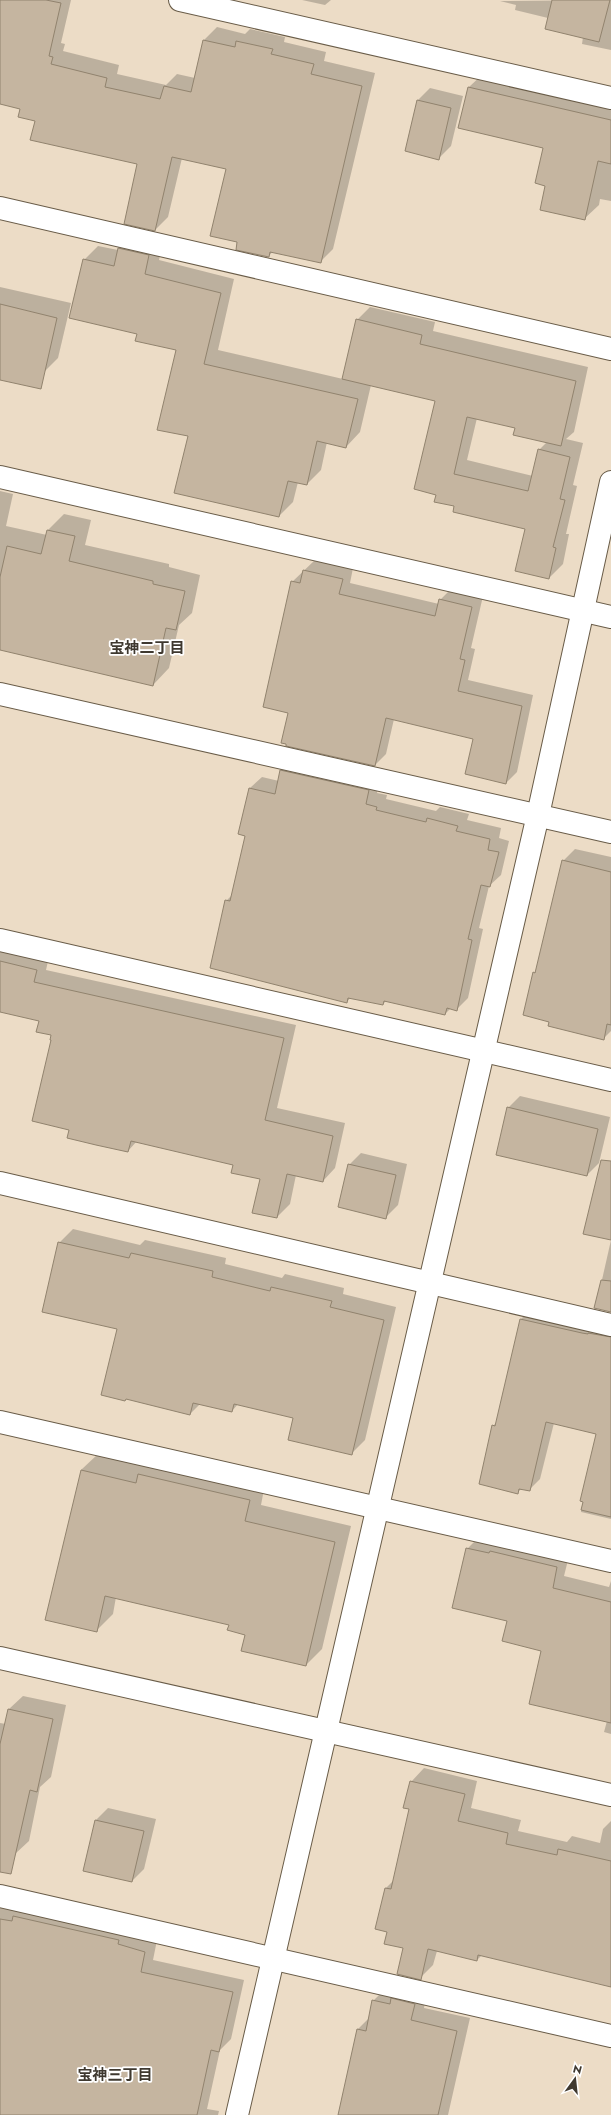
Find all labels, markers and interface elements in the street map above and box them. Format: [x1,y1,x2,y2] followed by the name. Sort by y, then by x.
[109,637,185,659] district label: 宝神二丁目
[555,2059,595,2099] north arrow
[571,2060,584,2078] text: N
[77,2064,153,2086] district label: 宝神三丁目

